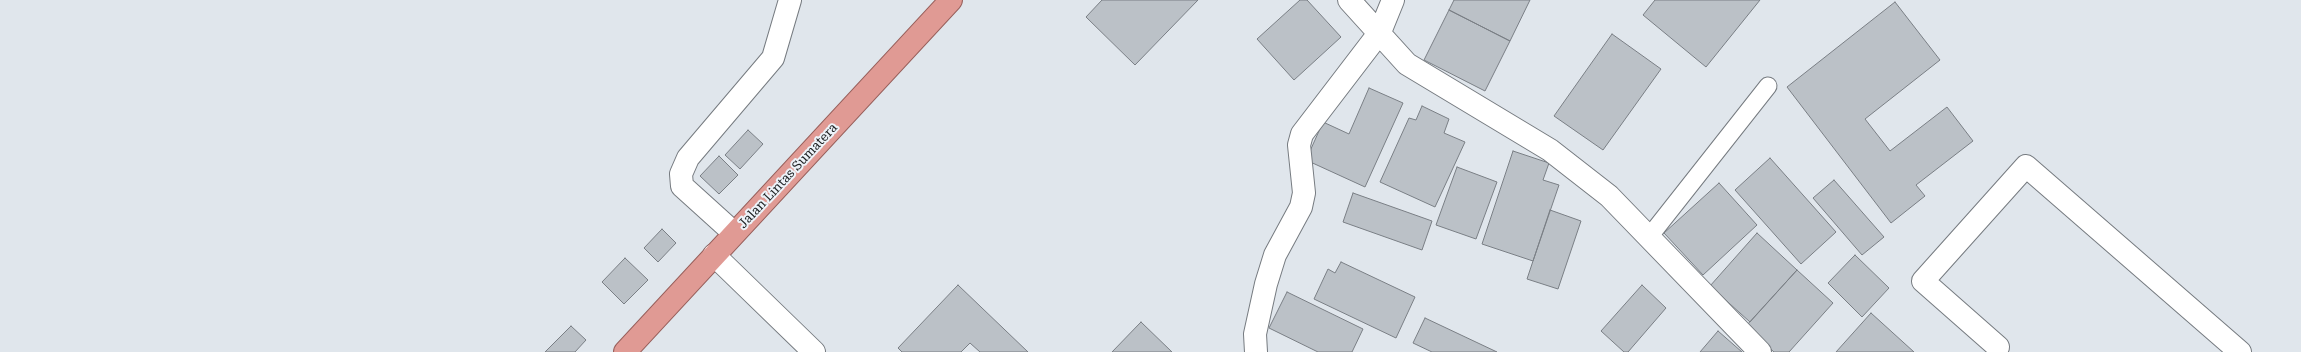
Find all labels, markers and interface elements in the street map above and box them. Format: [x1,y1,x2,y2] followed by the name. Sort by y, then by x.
[735,120,841,232] street label: Jalan Lintas Sumatera

